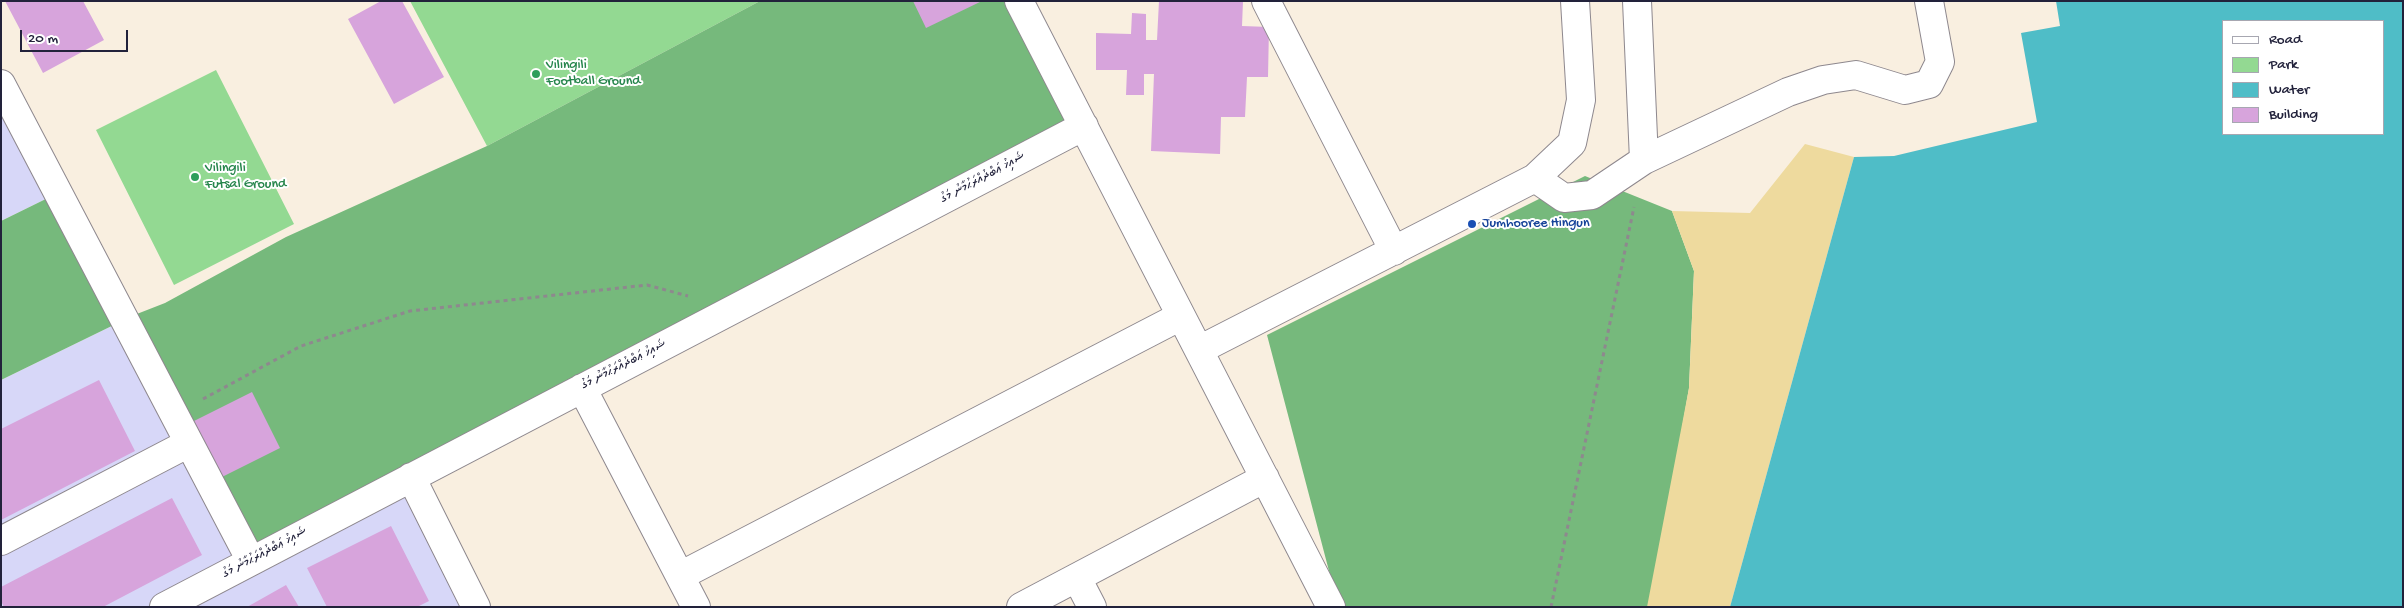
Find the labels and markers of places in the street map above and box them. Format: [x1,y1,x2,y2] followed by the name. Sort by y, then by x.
[546,58,641,90] place label: Vilingili Football Ground
[530,68,542,80] marker: Vilingili Football Ground
[205,161,286,193] place label: Vilingili Futsal Ground
[189,171,201,183] marker: Vilingili Futsal Ground
[1482,216,1590,232] place label: Jumhooree Hingun
[1466,218,1478,230] marker: Jumhooree Hingun

